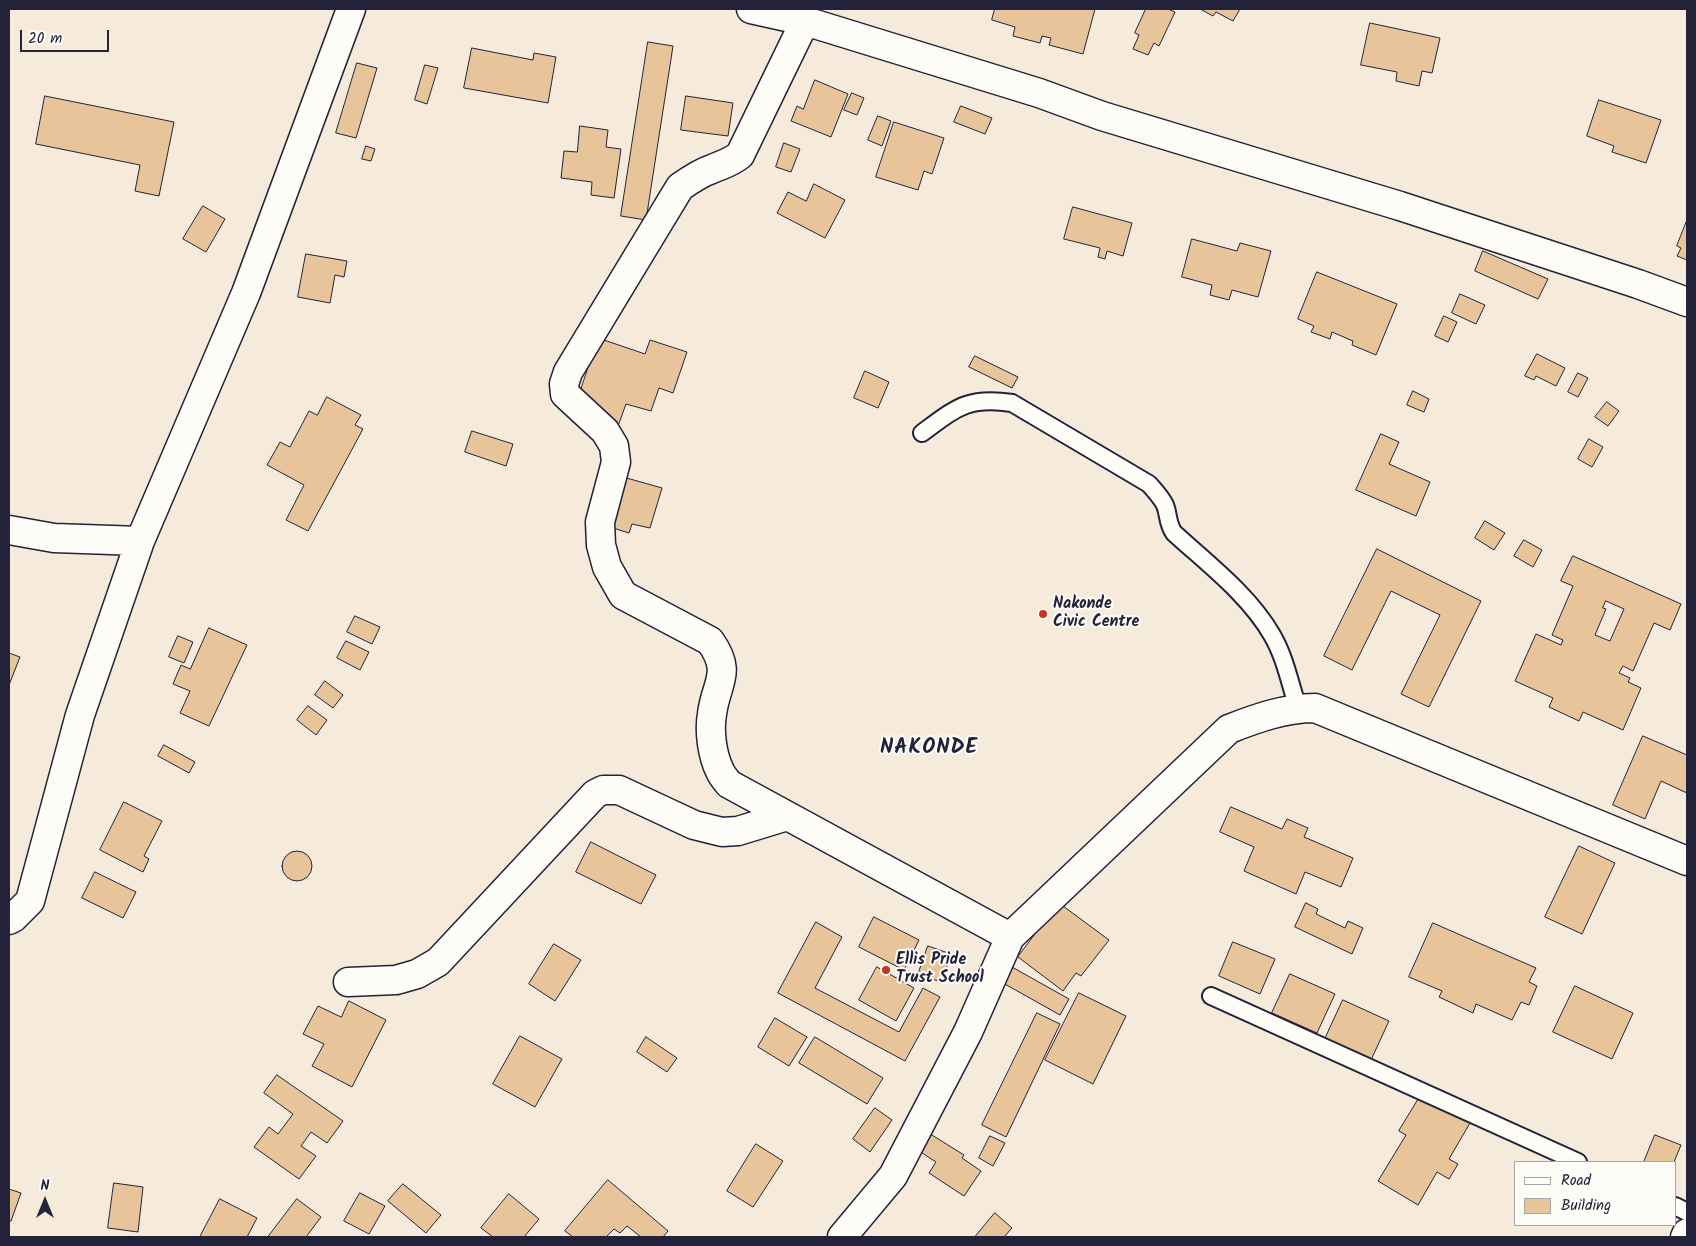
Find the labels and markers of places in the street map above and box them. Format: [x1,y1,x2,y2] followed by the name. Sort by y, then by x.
[1053,595,1139,633] place label: Nakonde Civic Centre
[1037,608,1049,620] marker: Nakonde Civic Centre
[896,951,984,989] place label: Ellis Pride Trust School
[880,964,892,976] marker: Ellis Pride Trust School

